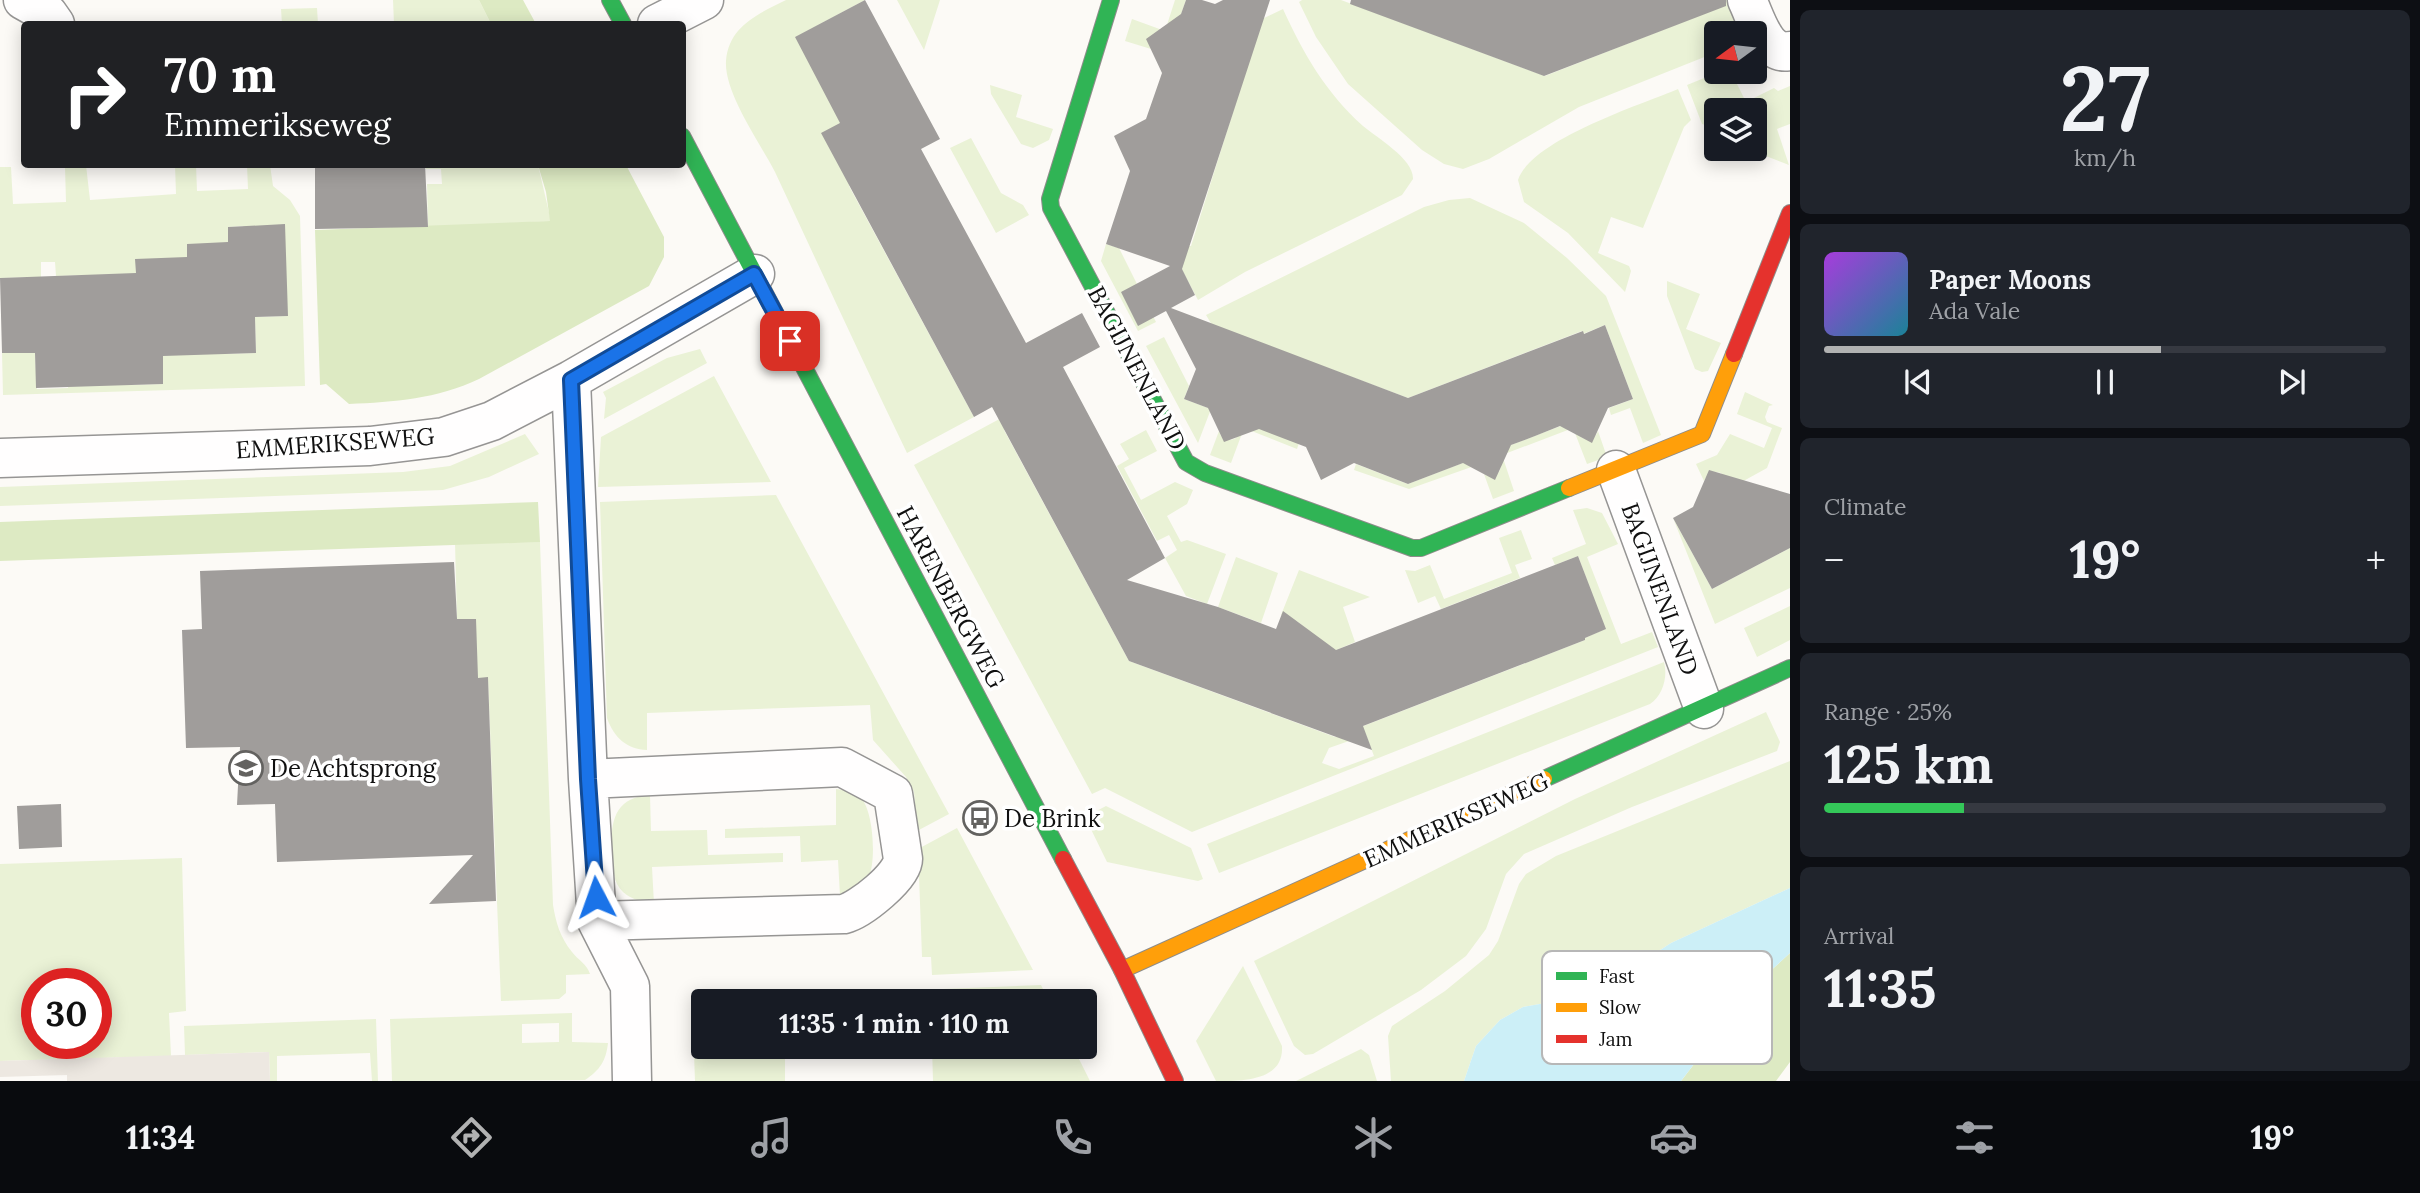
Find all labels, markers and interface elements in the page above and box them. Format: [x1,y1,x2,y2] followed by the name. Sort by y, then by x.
[1704,21,1768,84] north arrow
[1704,21,1767,161] map controls
[2059,39,2151,156] text: 27
[164,43,276,105] text: 70 m
[49,49,140,140] icon: right
[1704,98,1767,161] button: layers
[164,104,391,145] text: Emmerikseweg
[2074,143,2136,172] text: km/h
[1929,263,2091,296] text: Paper Moons
[1081,281,1193,455] street label: BAGIJNENLAND
[1929,296,2020,325] text: Ada Vale
[760,311,820,371] pin
[771,322,809,360] icon: arrive
[1899,363,1937,401] icon: previous
[2086,363,2124,401] icon: pause
[2273,363,2311,401] icon: next
[235,421,435,465] street label: EMMERIKSEWEG
[1824,492,1906,521] text: Climate
[1614,498,1706,680] street label: BAGIJNENLAND
[890,501,1012,693] street label: HARENBERGWEG
[2070,526,2140,592] text: 19°
[1824,536,1844,584] text: −
[2366,536,2386,584] text: +
[1824,697,1952,726] text: Range · 25%
[1824,731,1993,797] text: 125 km
[227,749,265,787] school or university icon: De Achtsprong
[270,753,437,784] place label: De Achtsprong
[1359,765,1553,875] street label: EMMERIKSEWEG
[961,799,999,837] bus stop icon: De Brink
[1004,803,1101,834] place label: De Brink
[559,860,633,934] position arrow
[1824,921,1894,950] text: Arrival
[1542,951,1772,1064] legend
[1824,955,1936,1021] text: 11:35
[1599,964,1635,988] text: Fast
[21,968,112,1059] speed limit sign: 30
[1599,995,1642,1019] text: Slow
[779,1007,1009,1040] text: 11:35 · 1 min · 110 m
[1598,1027,1633,1051] text: Jam
[447,1113,496,1162] icon: directions
[747,1113,796,1162] icon: music
[1048,1113,1097,1162] icon: phone
[1349,1113,1398,1162] icon: climate
[1649,1113,1698,1162] icon: car
[1950,1113,1999,1162] icon: filters
[126,1117,195,1158] text: 11:34
[2250,1117,2294,1158] text: 19°

